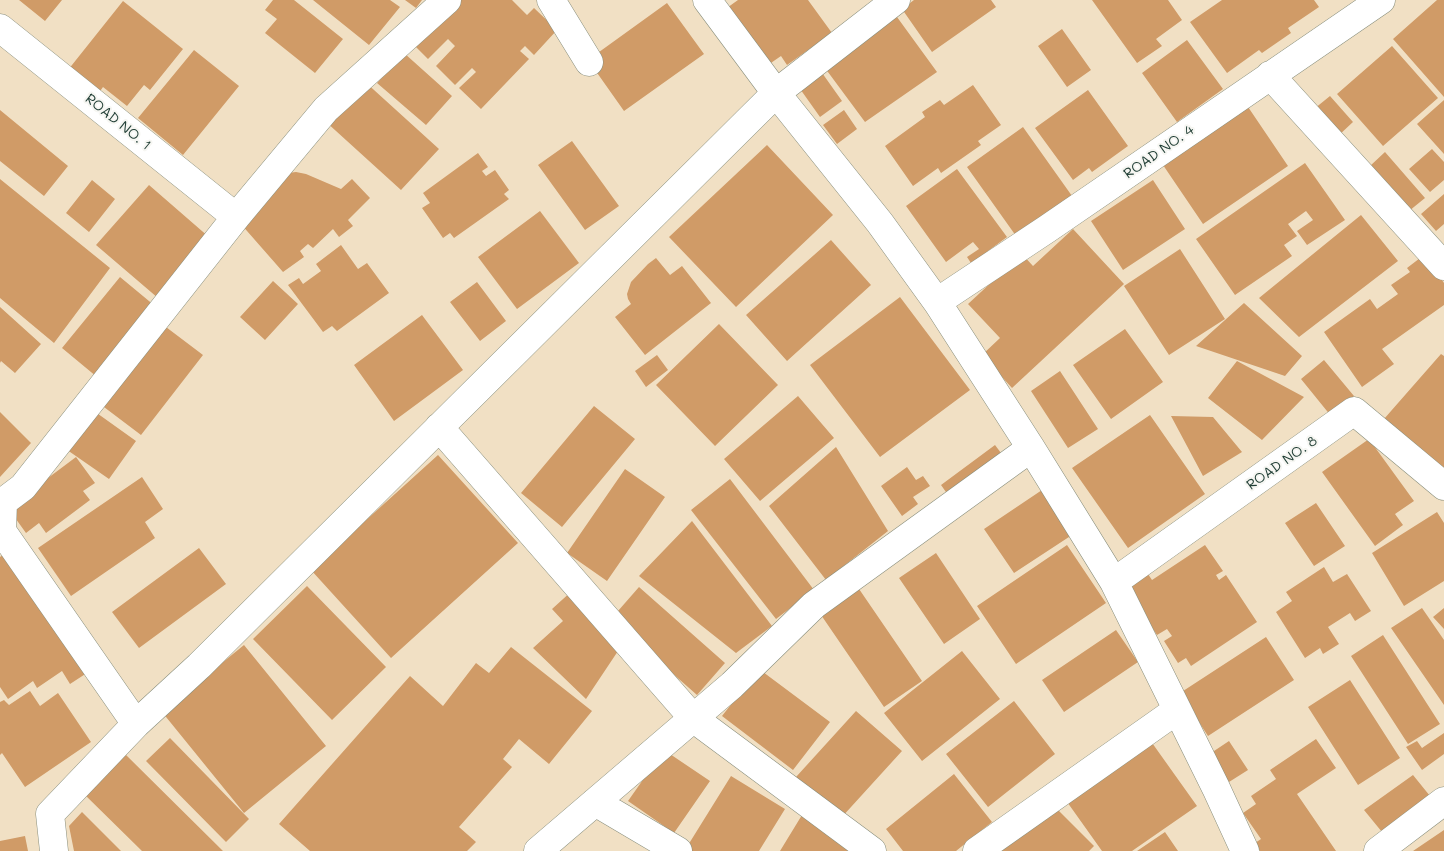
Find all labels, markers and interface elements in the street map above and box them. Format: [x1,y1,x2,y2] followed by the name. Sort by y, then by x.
[82,90,154,154] street label: ROAD NO. 1
[1121,122,1197,182] street label: ROAD NO. 4
[1243,432,1321,494] street label: ROAD NO. 8

